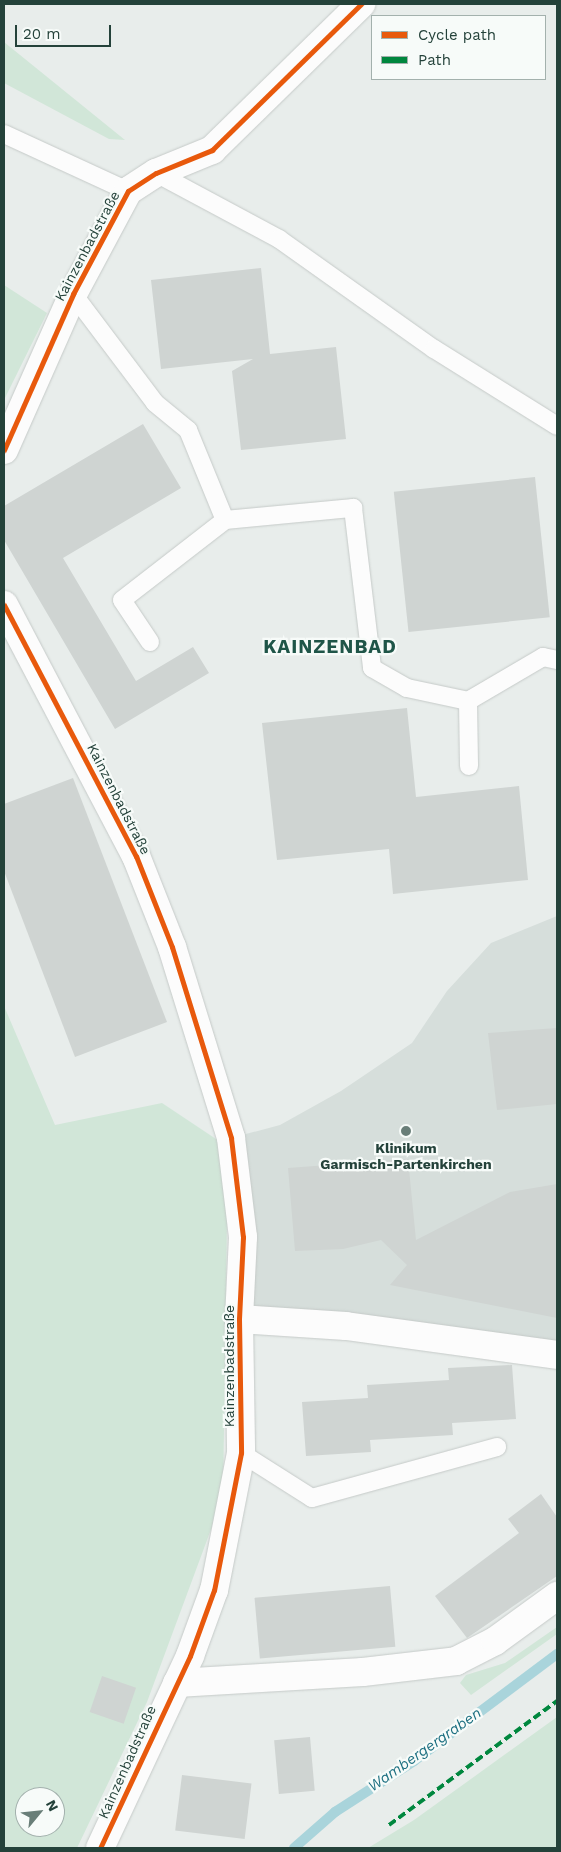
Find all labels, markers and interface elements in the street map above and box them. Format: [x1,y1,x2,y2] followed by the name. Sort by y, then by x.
[18,15,114,47] scale bar
[371,15,546,80] legend
[23,25,61,43] text: 20 m
[418,26,496,44] text: Cycle path
[418,51,451,69] text: Path
[51,188,123,304] street label: Kainzenbadstraße
[262,636,398,658] district label: KAINZENBAD
[84,741,154,857] street label: Kainzenbadstraße
[399,1124,413,1138] marker: Klinikum Garmisch-Partenkirchen
[320,1140,492,1172] place label: Klinikum Garmisch-Partenkirchen
[221,1305,237,1427] street label: Kainzenbadstraße
[94,1703,160,1821] street label: Kainzenbadstraße
[365,1704,485,1796] water label: Wambergergraben
[15,1787,65,1837] north arrow
[43,1797,62,1814] text: N

